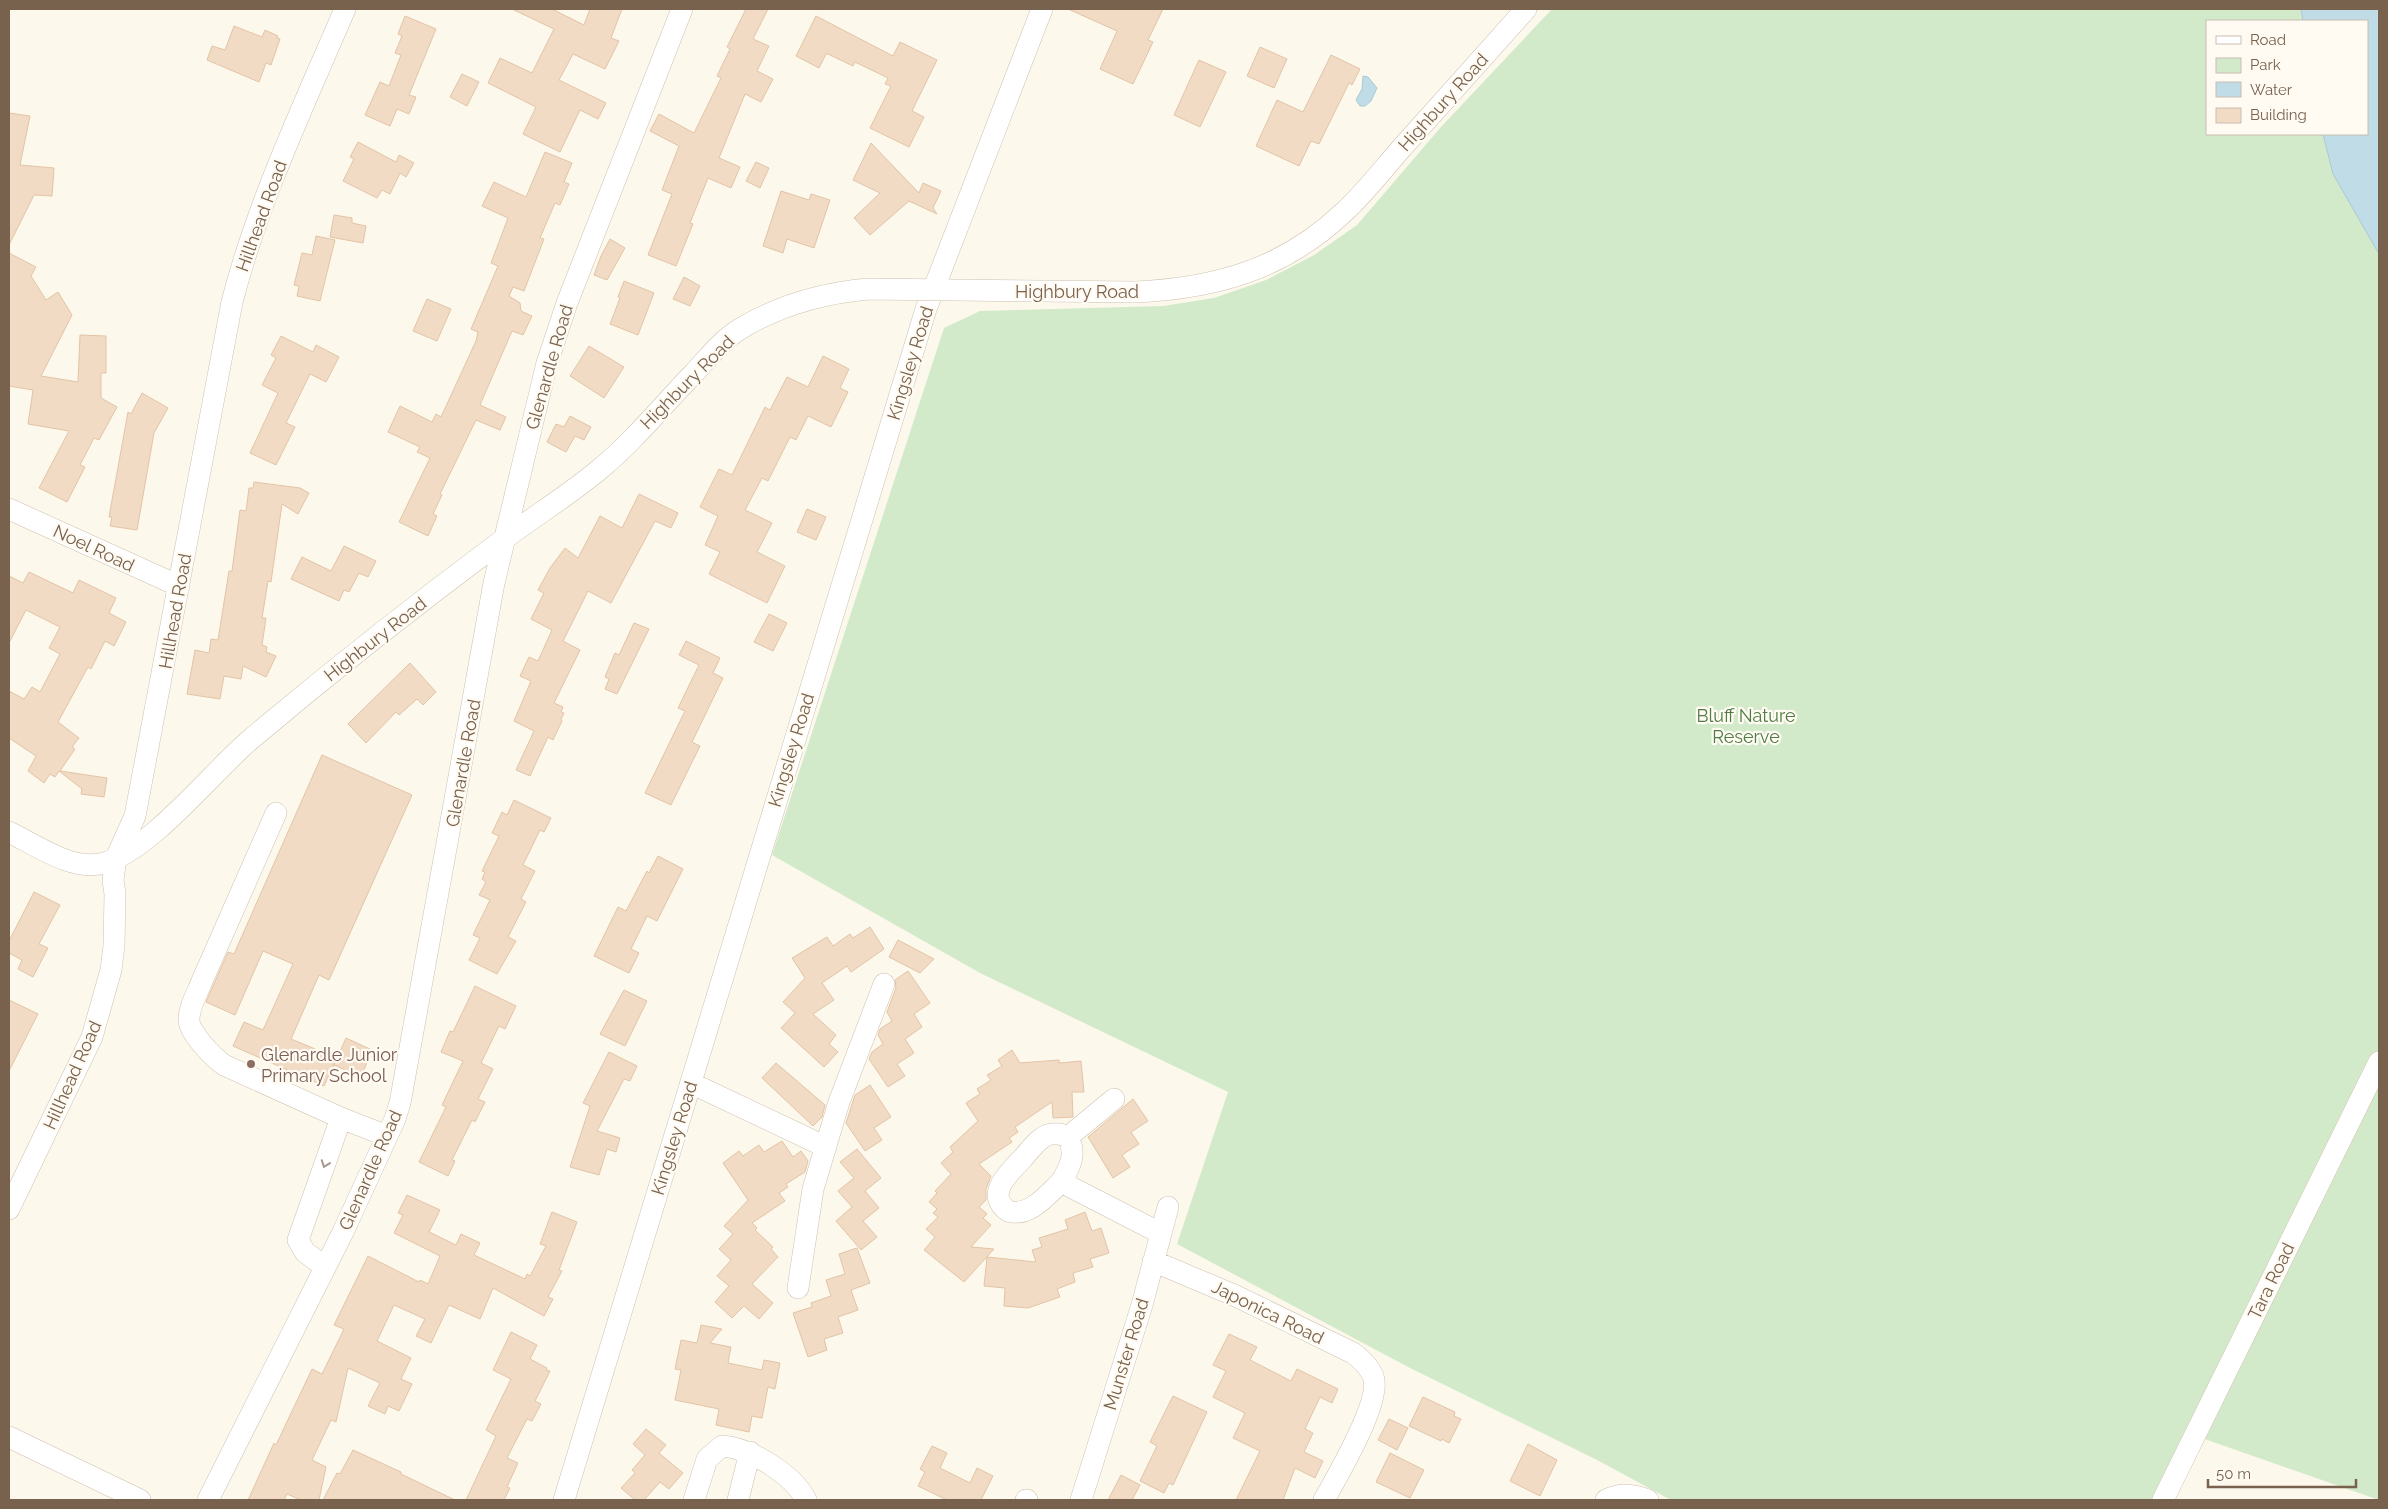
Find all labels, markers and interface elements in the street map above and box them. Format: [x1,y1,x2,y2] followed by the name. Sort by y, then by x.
[2206,20,2368,135] legend
[2250,31,2286,49] text: Road
[1394,49,1492,155] street label: Highbury Road
[2250,56,2281,74] text: Park
[2250,81,2293,99] text: Water
[2250,106,2307,124] text: Building
[231,158,291,274] street label: Hillhead Road
[1015,281,1139,302] street label: Highbury Road
[521,302,577,432] street label: Glenardle Road
[883,303,937,423] street label: Kingsley Road
[636,331,738,433] street label: Highbury Road
[50,520,138,576] street label: Noel Road
[155,552,195,670] street label: Hillhead Road
[320,593,430,685] street label: Highbury Road
[764,690,818,810] street label: Kingsley Road
[441,698,485,828] street label: Glenardle Road
[1696,705,1796,747] park label: Bluff Nature Reserve
[39,1017,105,1133] street label: Hillhead Road
[261,1044,398,1086] place label: Glenardle Junior Primary School
[245,1058,257,1070] marker: Glenardle Junior Primary School
[647,1078,701,1198] street label: Kingsley Road
[334,1107,406,1233] street label: Glenardle Road
[321,1159,331,1168] one-way arrow
[2243,1239,2299,1323] street label: Tara Road
[1209,1276,1327,1348] street label: Japonica Road
[1099,1296,1153,1412] street label: Munster Road
[2208,1456,2356,1488] scale bar
[2216,1465,2251,1483] text: 50 m

